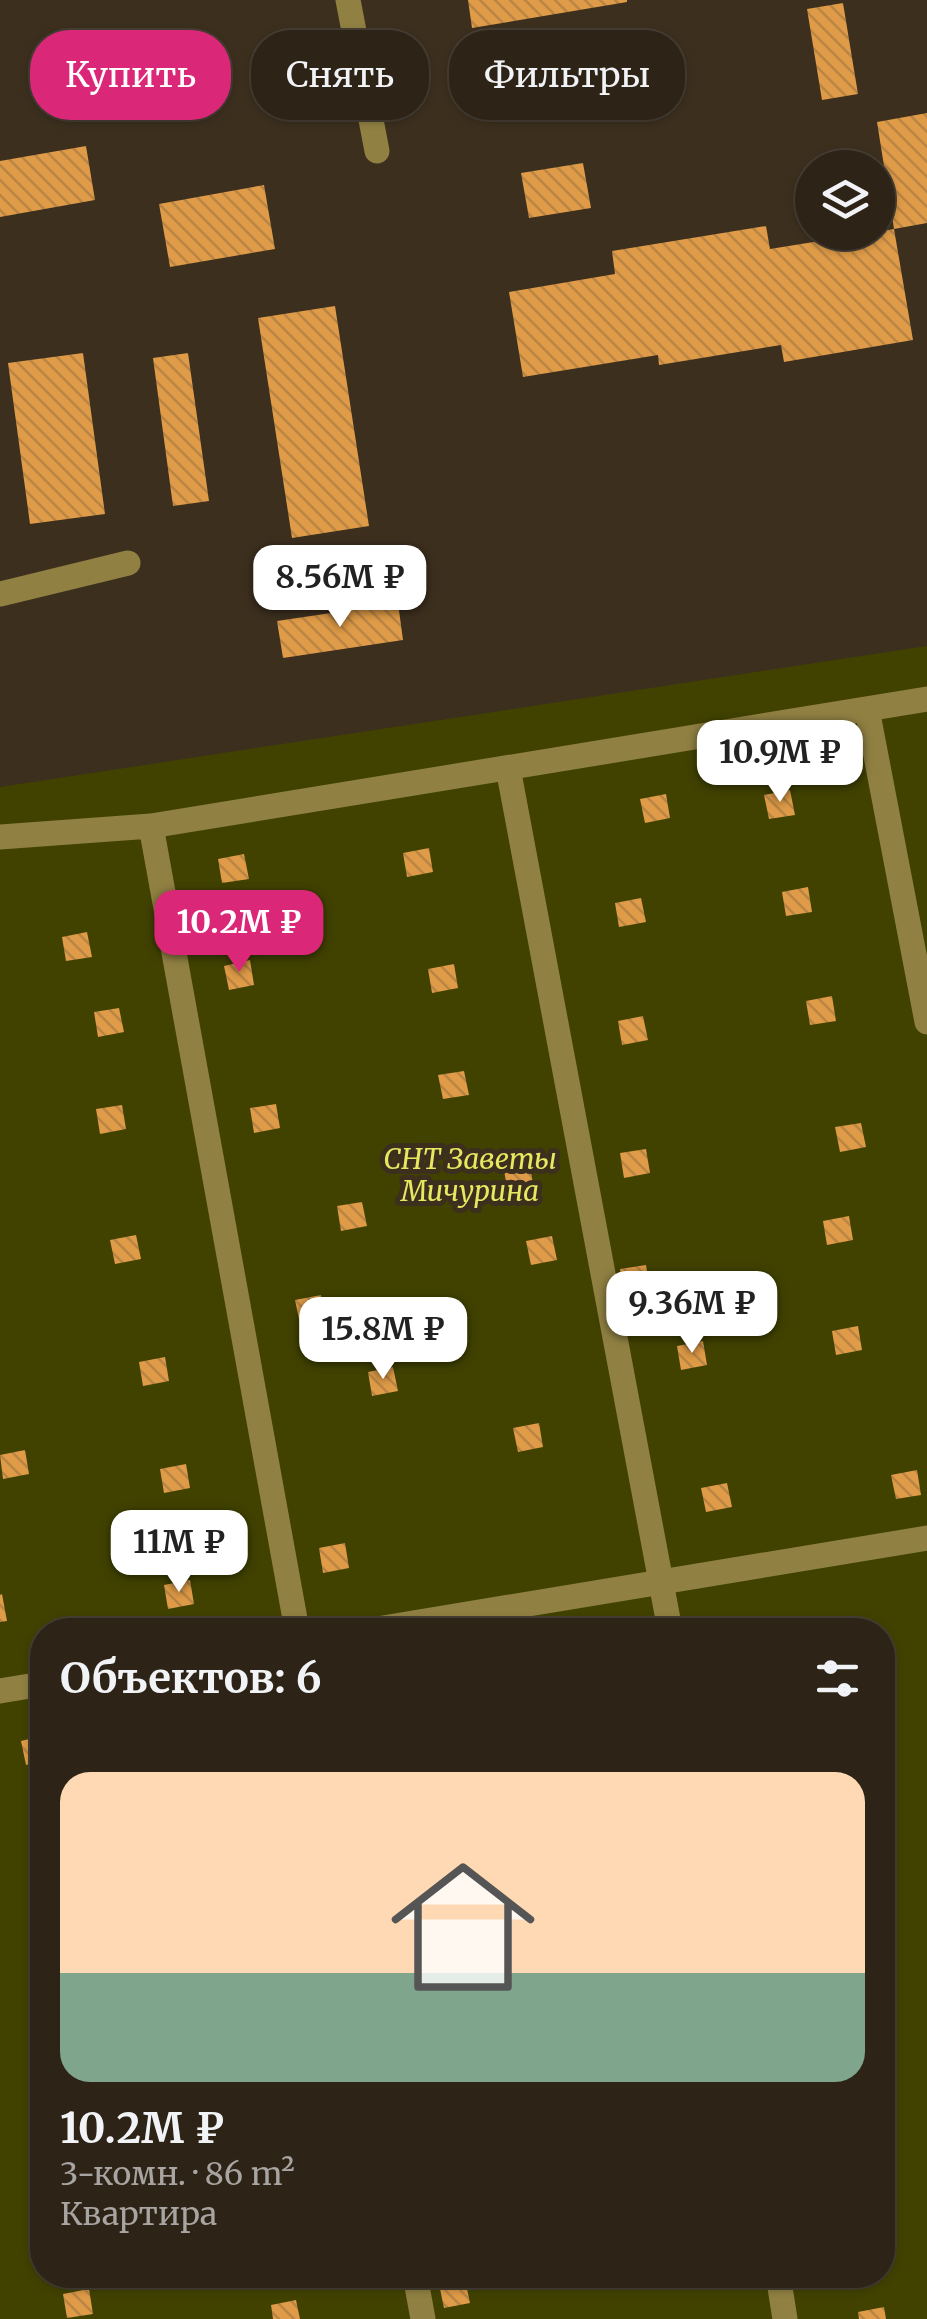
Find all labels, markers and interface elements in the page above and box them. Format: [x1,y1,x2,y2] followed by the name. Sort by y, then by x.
[30,30,231,120] chip: Купить
[251,30,429,120] chip: Снять
[449,30,685,120] chip: Фильтры
[795,150,895,250] map controls
[795,150,895,250] button: layers
[248,545,432,630] pin: 8.56M ₽
[275,557,405,597] text: 8.56M ₽
[688,720,872,805] pin: 10.9M ₽
[719,732,841,772] text: 10.9M ₽
[147,890,331,975] pin: 10.2M ₽
[176,902,302,942] text: 10.2M ₽
[383,1141,557,1209] park label: СНТ Заветы Мичурина
[600,1271,784,1356] pin: 9.36M ₽
[628,1283,756,1323] text: 9.36M ₽
[291,1297,475,1382] pin: 15.8M ₽
[321,1309,445,1349] text: 15.8M ₽
[109,1510,249,1595] pin: 11M ₽
[133,1522,225,1562] text: 11M ₽
[810,1651,865,1706] icon: filters
[60,1652,322,1704] text: Объектов: 6
[373,1837,553,2017] icon: home
[60,2102,224,2154] text: 10.2M ₽
[60,2154,295,2194] text: 3-комн. · 86 m²
[60,2194,217,2234] text: Квартира

